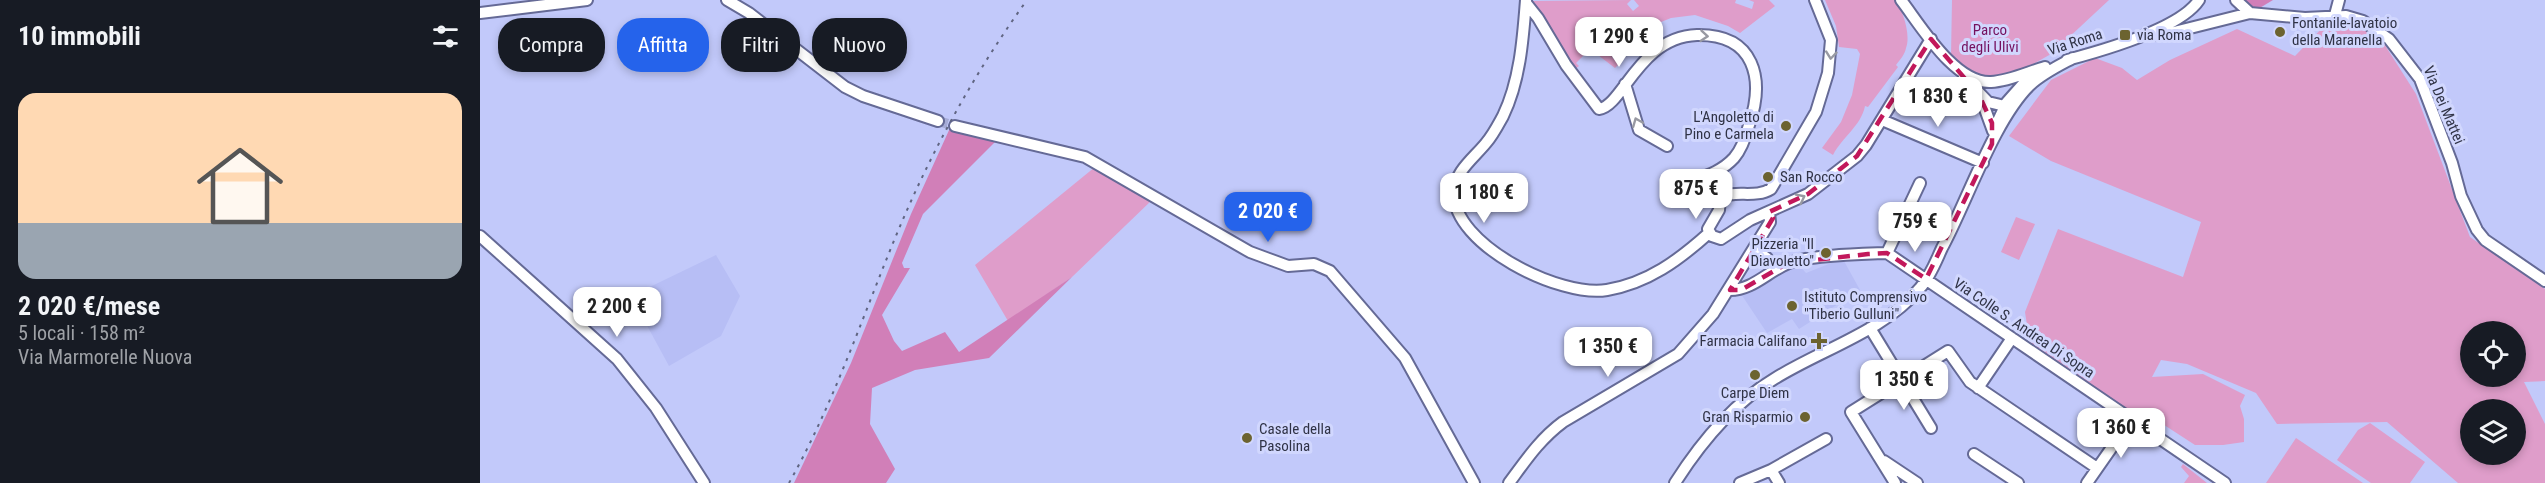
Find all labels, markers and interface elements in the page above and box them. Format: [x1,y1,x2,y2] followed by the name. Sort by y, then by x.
[2292,14,2397,49] place label: Fontanile-lavatoio della Maranella
[1564,17,1674,68] pin: 1 290 €
[498,18,605,72] chip: Compra
[617,18,709,72] chip: Affitta
[721,18,800,72] chip: Filtri
[812,18,907,72] chip: Nuovo
[429,20,462,53] icon: filters
[18,21,141,51] text: 10 immobili
[1961,21,2019,56] park label: Parco degli Ulivi
[1589,24,1649,48] text: 1 290 €
[2045,25,2105,59] street label: Via Roma
[2273,25,2287,39] marker: Fontanile-lavatoio della Maranella
[2137,26,2191,44] place label: via Roma
[2118,28,2132,42] marker: via Roma
[1700,29,1709,42] one-way arrow
[1825,51,1838,60] one-way arrow
[2420,63,2468,147] street label: Via Dei Mattei
[1883,77,1993,128] pin: 1 830 €
[1908,84,1968,108] text: 1 830 €
[1684,108,1774,143] place label: L'Angoletto di Pino e Carmela
[1632,118,1645,128] one-way arrow
[1779,119,1793,133] marker: L'Angoletto di Pino e Carmela
[186,132,294,240] icon: home
[1780,168,1843,186] place label: San Rocco
[1654,169,1738,220] pin: 875 €
[1761,170,1775,184] marker: San Rocco
[1429,173,1539,224] pin: 1 180 €
[1673,176,1719,200] text: 875 €
[1454,180,1514,204] text: 1 180 €
[1213,192,1323,243] pin: 2 020 €
[1794,194,1805,205] one-way arrow
[1238,199,1298,223] text: 2 020 €
[1873,202,1957,253] pin: 759 €
[1892,209,1938,233] text: 759 €
[1751,235,1814,270] place label: Pizzeria "Il Diavoletto"
[1819,246,1833,260] marker: Pizzeria "Il Diavoletto"
[1950,274,2098,382] street label: Via Colle S. Andrea Di Sopra
[562,287,672,338] pin: 2 200 €
[1804,288,1927,323] place label: Istituto Comprensivo "Tiberio Gulluni"
[18,291,160,321] text: 2 020 €/mese
[587,294,647,318] text: 2 200 €
[1785,299,1799,313] marker: Istituto Comprensivo "Tiberio Gulluni"
[18,321,145,345] text: 5 locali · 158 m²
[2460,321,2526,465] map controls
[2460,321,2526,387] button: locate
[1553,327,1663,378] pin: 1 350 €
[1700,332,1807,350] place label: Farmacia Califano
[1578,334,1638,358] text: 1 350 €
[1812,334,1826,348] marker: Farmacia Califano
[18,345,192,369] text: Via Marmorelle Nuova
[1849,360,1959,411] pin: 1 350 €
[1874,367,1934,391] text: 1 350 €
[1748,368,1762,382] marker: Carpe Diem
[1721,384,1789,402] place label: Carpe Diem
[2460,399,2526,465] button: layers
[1702,408,1793,426] place label: Gran Risparmio
[2066,408,2176,459] pin: 1 360 €
[1798,410,1812,424] marker: Gran Risparmio
[2091,415,2151,439] text: 1 360 €
[1259,420,1331,455] place label: Casale della Pasolina
[1240,431,1254,445] marker: Casale della Pasolina

